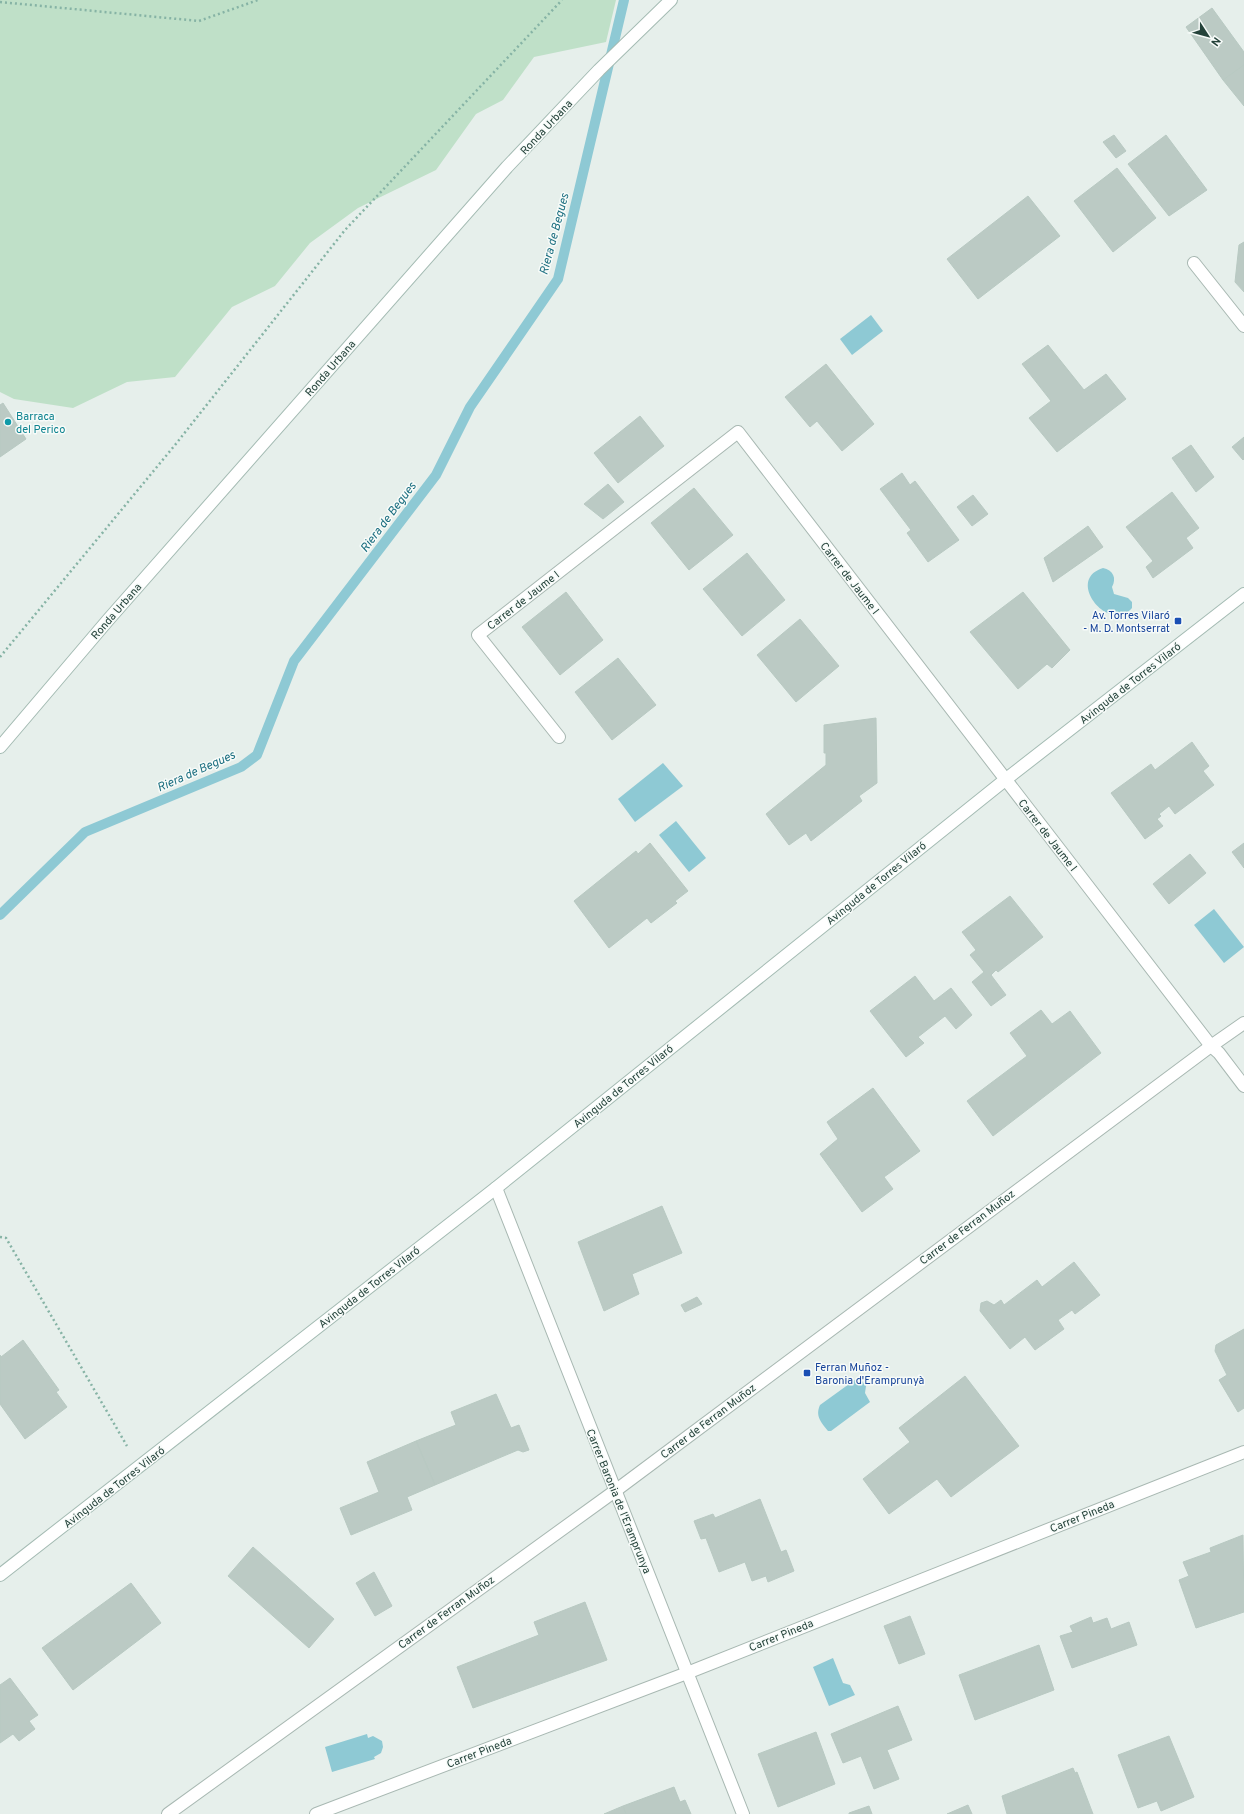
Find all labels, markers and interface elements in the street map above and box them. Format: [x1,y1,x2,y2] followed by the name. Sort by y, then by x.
[1188,16,1228,56] north arrow
[1207,34,1223,49] text: N
[518,97,576,158] street label: Ronda Urbana
[536,191,574,277] water label: Riera de Begues
[302,337,359,400] street label: Ronda Urbana
[16,410,65,437] place label: Barraca del Perico
[3,417,13,427] marker: Barraca del Perico
[357,479,421,556] water label: Riera de Begues
[817,540,882,618] street label: Carrer de Jaume I
[485,568,563,633] street label: Carrer de Jaume I
[88,580,145,643] street label: Ronda Urbana
[1083,609,1170,636] place label: Av. Torres Vilaró - M. D. Montserrat
[1173,616,1183,626] marker: Av. Torres Vilaró - M. D. Montserrat
[1077,640,1184,728] street label: Avinguda de Torres Vilaró
[155,747,239,796] water label: Riera de Begues
[1015,797,1080,875] street label: Carrer de Jaume I
[824,839,929,928] street label: Avinguda de Torres Vilaró
[571,1042,676,1131] street label: Avinguda de Torres Vilaró
[917,1187,1018,1268] street label: Carrer de Ferran Muñoz
[316,1244,423,1332] street label: Avinguda de Torres Vilaró
[815,1361,925,1388] place label: Ferran Muñoz - Baronia d'Eramprunyà
[802,1368,812,1378] marker: Ferran Muñoz - Baronia d'Eramprunyà
[658,1381,759,1462] street label: Carrer de Ferran Muñoz
[583,1427,654,1576] street label: Carrer Baronia de l'Eramprunya
[61,1444,168,1532] street label: Avinguda de Torres Vilaró
[1048,1498,1117,1536] street label: Carrer Pineda
[396,1573,498,1653] street label: Carrer de Ferran Muñoz
[747,1617,816,1655] street label: Carrer Pineda
[445,1734,514,1772] street label: Carrer Pineda

